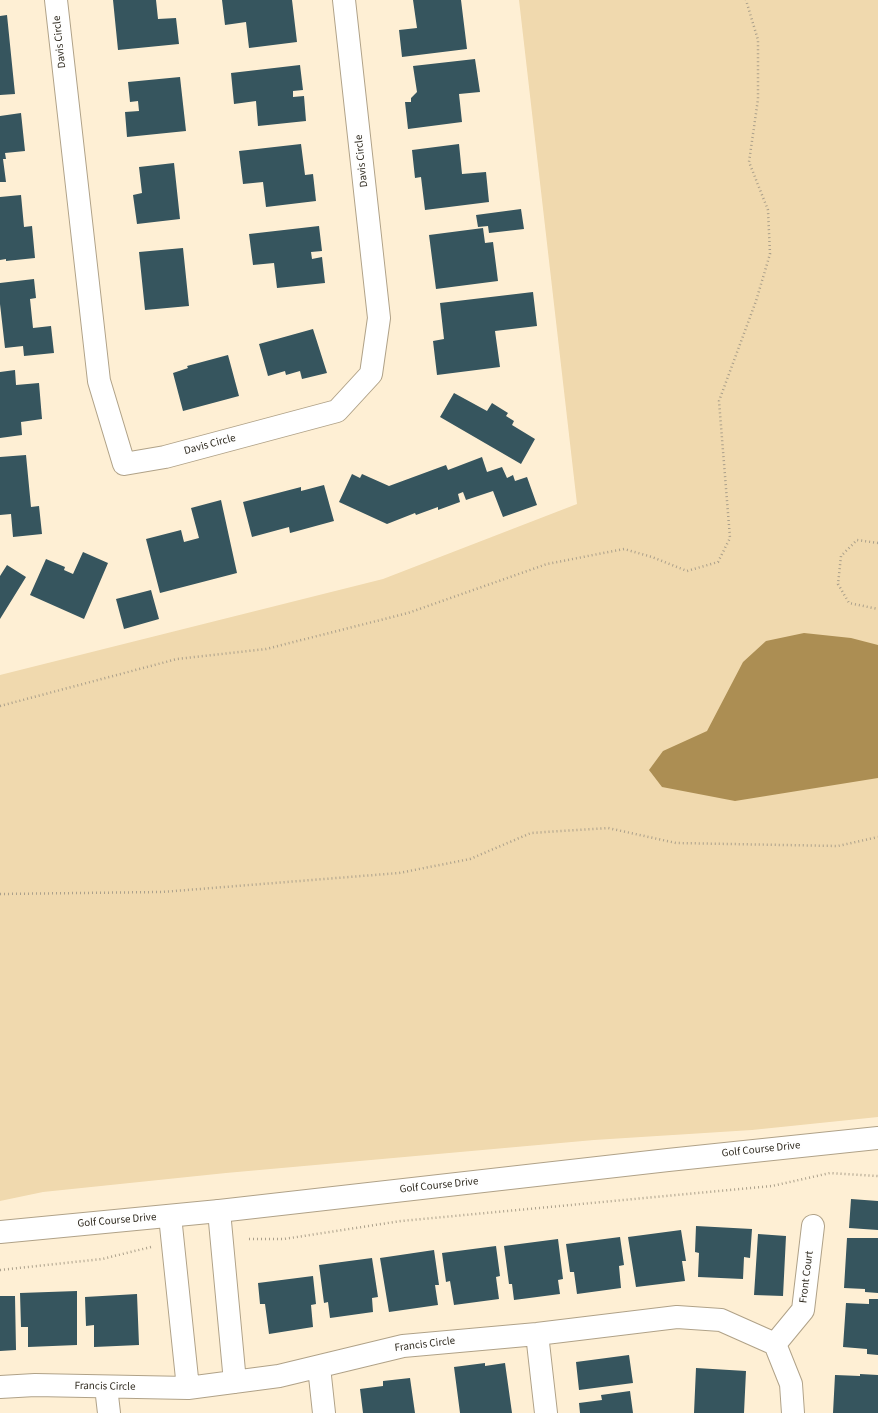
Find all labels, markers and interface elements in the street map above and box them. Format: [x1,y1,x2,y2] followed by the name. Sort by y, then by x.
[51,15,69,69] street label: Davis Circle
[353,134,371,188] street label: Davis Circle
[183,432,237,458] street label: Davis Circle
[721,1139,801,1161] street label: Golf Course Drive
[399,1175,479,1197] street label: Golf Course Drive
[77,1211,157,1231] street label: Golf Course Drive
[797,1250,817,1304] street label: Front Court
[394,1335,456,1355] street label: Francis Circle
[74,1380,136,1394] street label: Francis Circle

